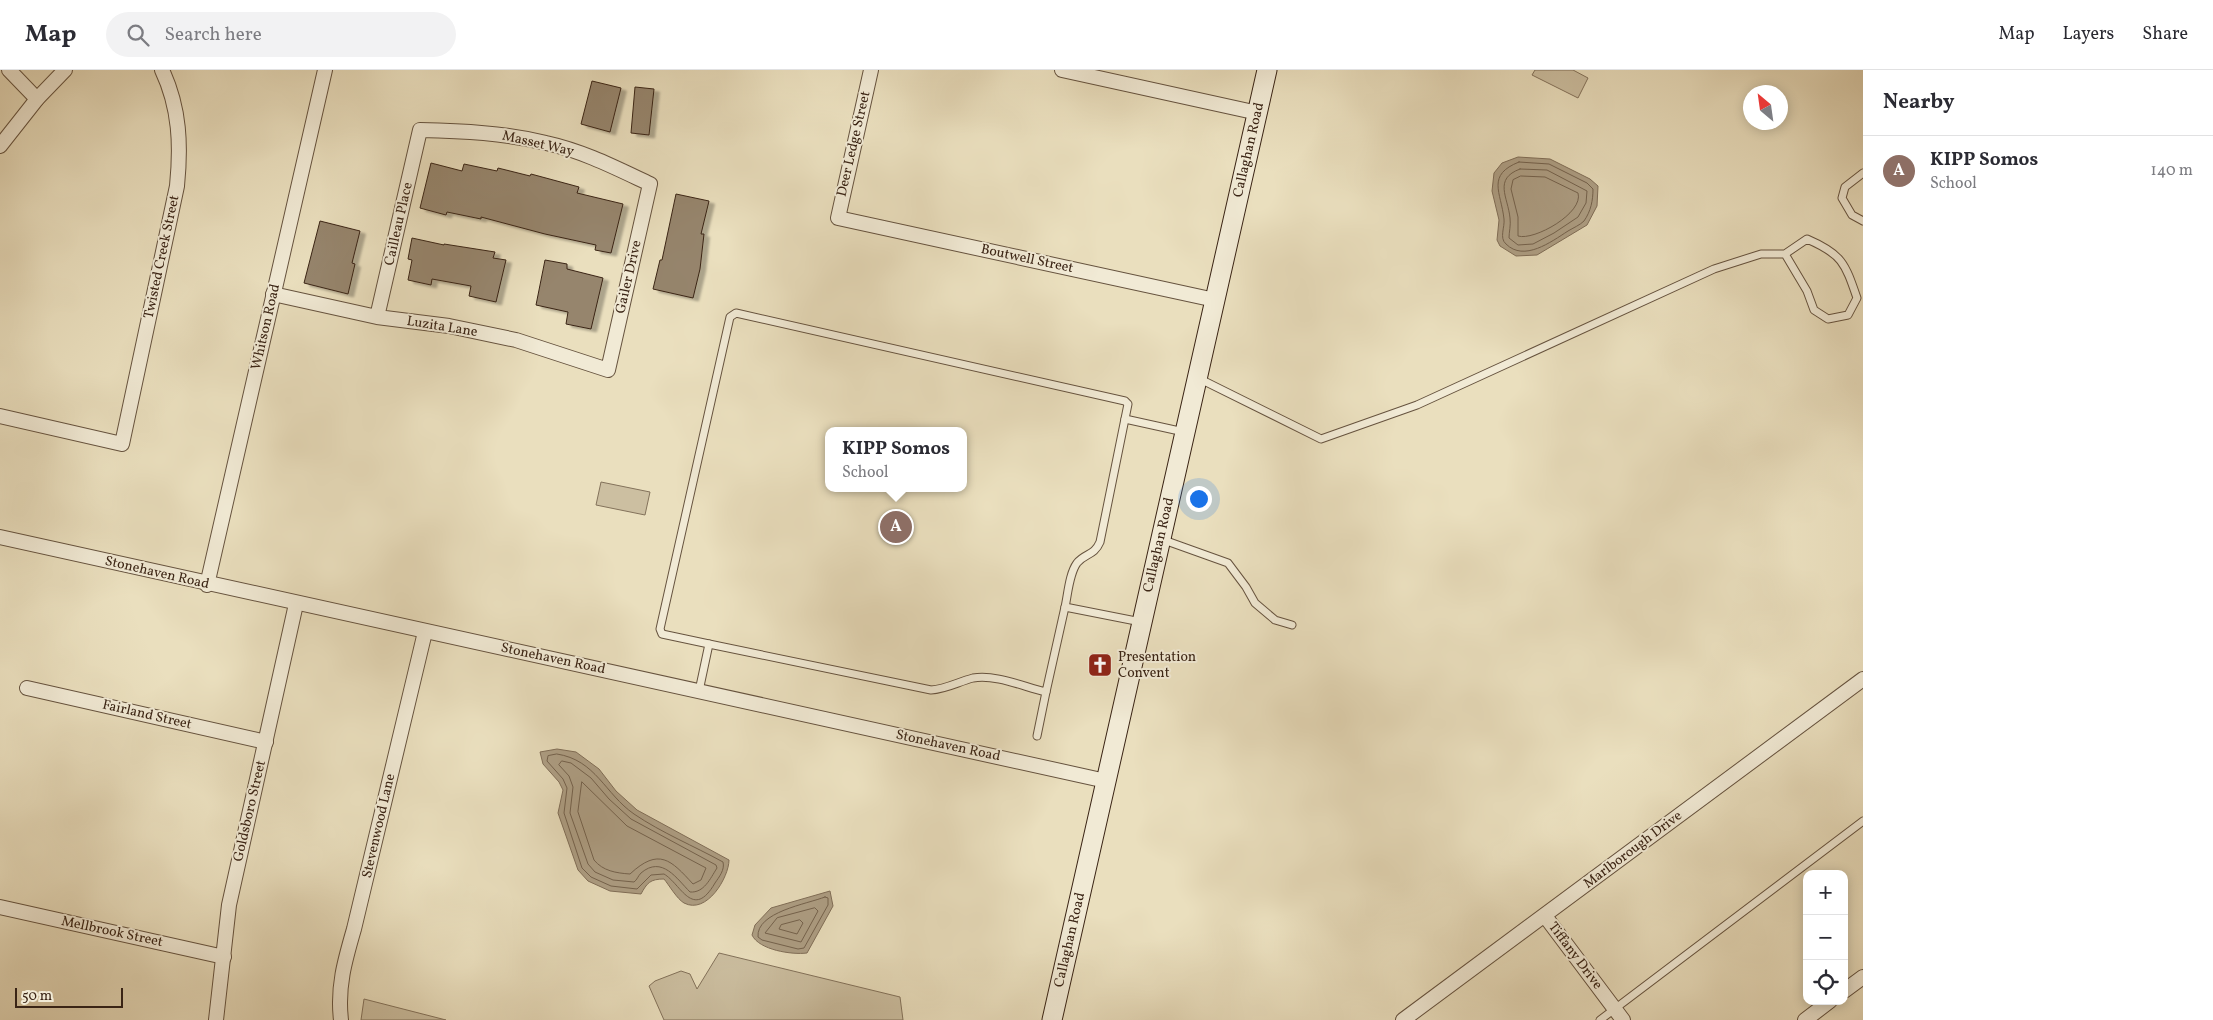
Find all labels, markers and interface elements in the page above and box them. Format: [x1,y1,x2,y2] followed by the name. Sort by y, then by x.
[106,12,456,57] search box
[25,18,76,52] text: Map
[124,21,152,49] icon: search
[164,22,262,48] text: Search here
[1998,22,2034,47] text: Map
[2062,22,2114,47] text: Layers
[2142,22,2188,47] text: Share
[1743,85,1788,130] north arrow
[1883,88,1954,117] text: Nearby
[833,89,875,199] street label: Deer Ledge Street
[1229,101,1269,199] street label: Callaghan Road
[500,127,576,162] street label: Masset Way
[1930,147,2038,173] text: KIPP Somos
[1893,160,1905,182] text: A
[2151,160,2193,182] text: 140 m
[1930,173,1977,195] text: School
[380,180,418,268] street label: Cailleau Place
[140,193,184,321] street label: Twisted Creek Street
[611,238,647,316] street label: Gailer Drive
[979,240,1075,278] street label: Boutwell Street
[247,282,285,372] street label: Whitson Road
[405,312,479,342] street label: Luzita Lane
[825,427,967,492] popup
[842,436,950,462] text: KIPP Somos
[842,462,889,484] text: School
[1186,486,1212,512] your location
[1139,496,1179,594] street label: Callaghan Road
[880,508,912,546] pin: A
[103,552,211,594] street label: Stonehaven Road
[499,639,607,679] street label: Stonehaven Road
[1118,648,1196,683] place label: Presentation Convent
[1087,652,1113,678] church icon: Presentation Convent
[100,695,194,735] street label: Fairland Street
[894,726,1002,766] street label: Stonehaven Road
[229,758,271,864] street label: Goldsboro Street
[358,771,400,880] street label: Stevenwood Lane
[1580,806,1686,893] street label: Marlborough Drive
[1803,870,1848,1005] map controls
[1803,870,1848,915] button: +
[1050,891,1090,989] street label: Callaghan Road
[60,912,165,952] street label: Mellbrook Street
[1803,915,1848,960] button: −
[1543,918,1607,994] street label: Tiffany Drive
[1803,960,1848,1005] button: locate
[15,985,122,1008] scale bar
[22,987,52,1006] text: 50 m

